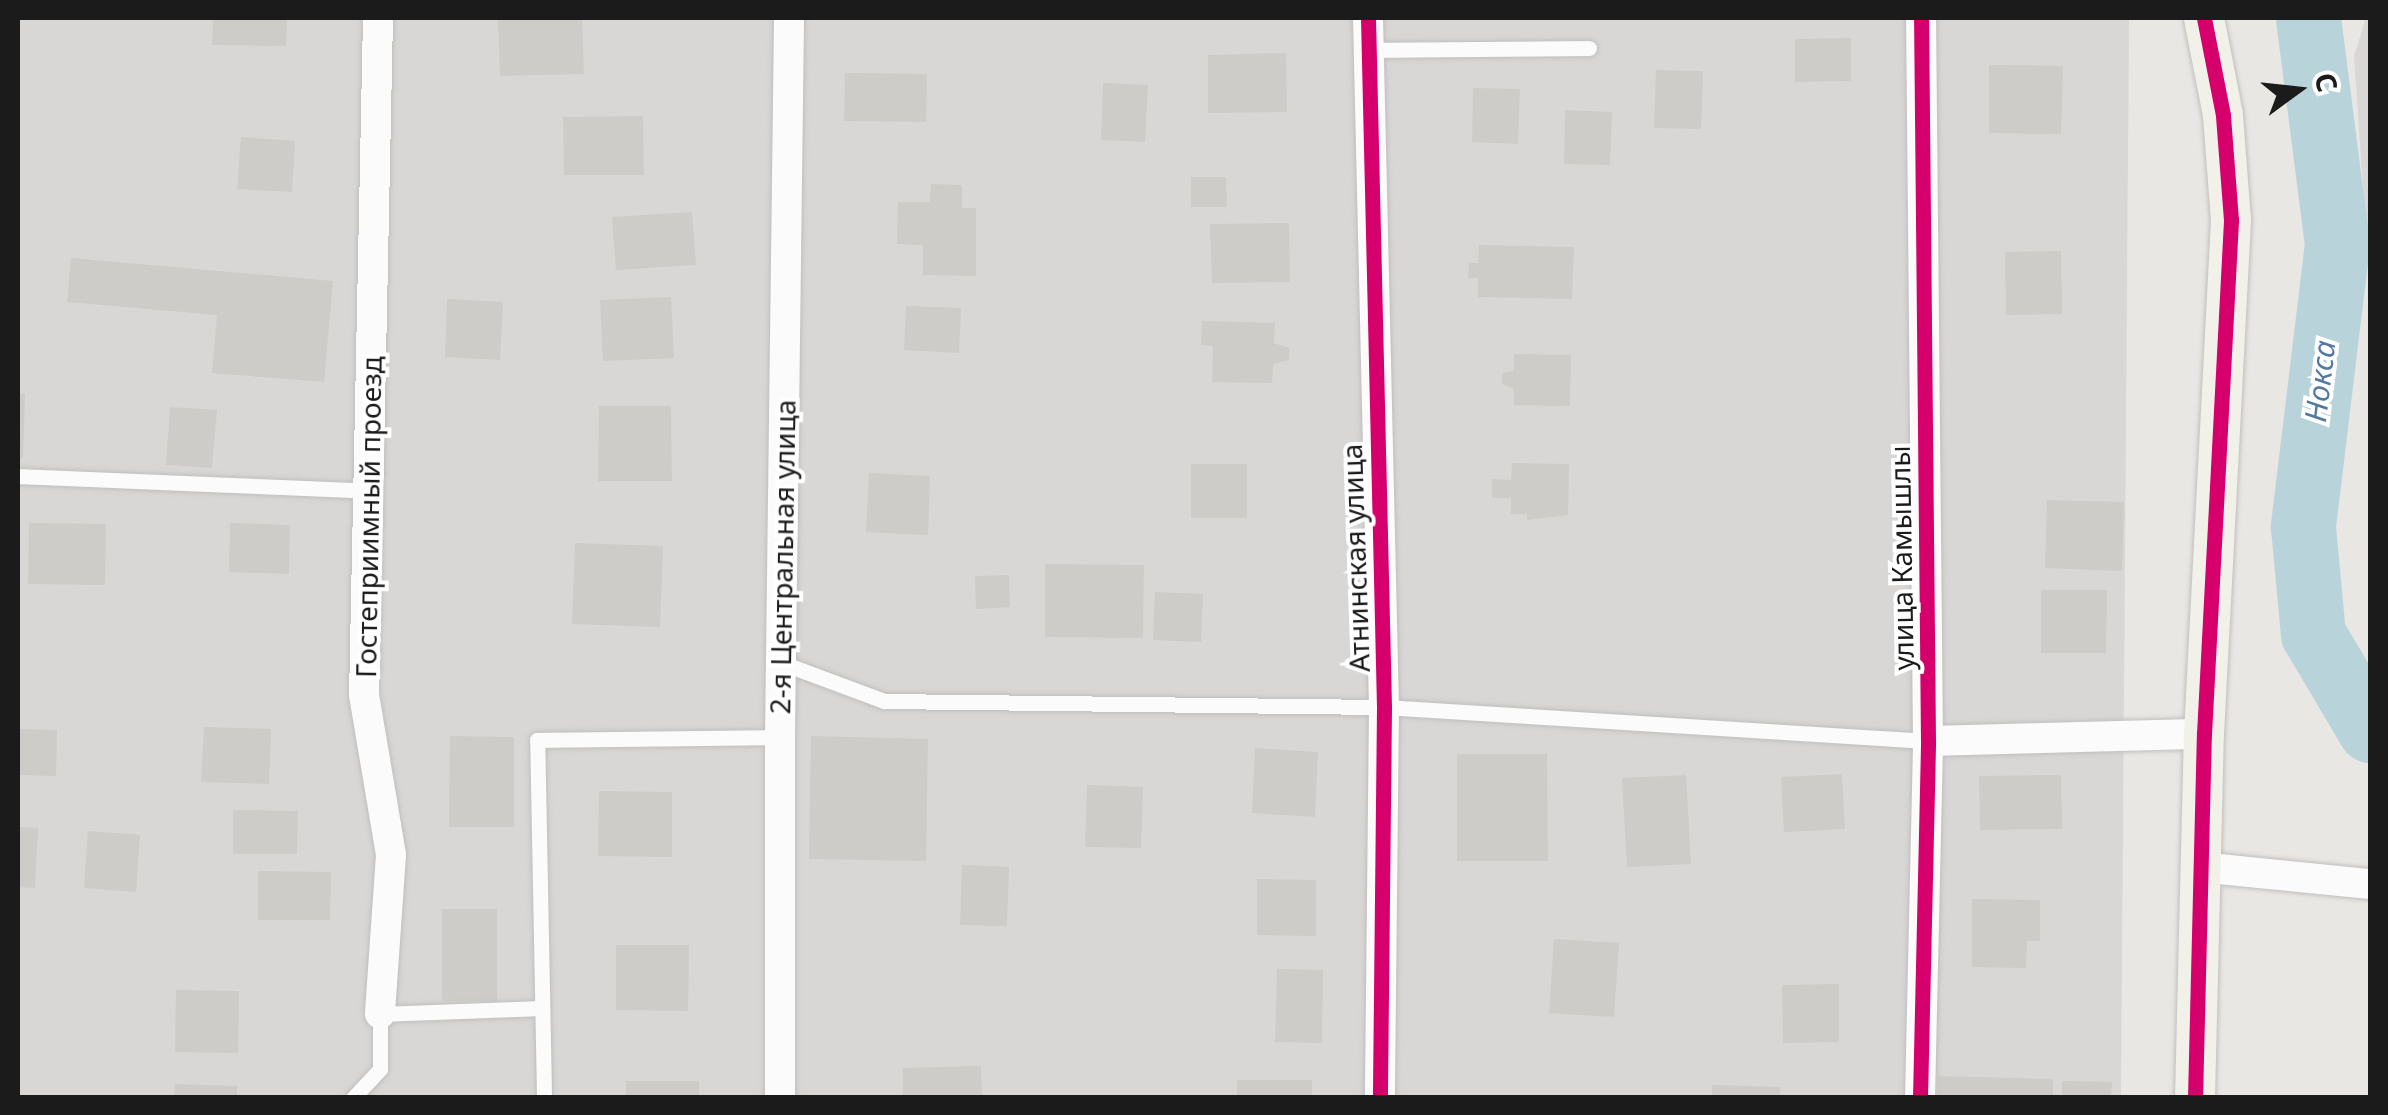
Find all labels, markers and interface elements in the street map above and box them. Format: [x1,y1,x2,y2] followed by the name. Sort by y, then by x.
[2248,40,2348,140] north arrow
[2306,69,2348,96] text: С
[2297,338,2343,424] water label: Нокса
[348,356,388,678] street label: Гостеприимный проезд
[762,399,802,715] street label: 2-я Центральная улица
[1334,443,1376,673] street label: Атнинская улица
[1882,445,1920,671] street label: улица Камышлы

